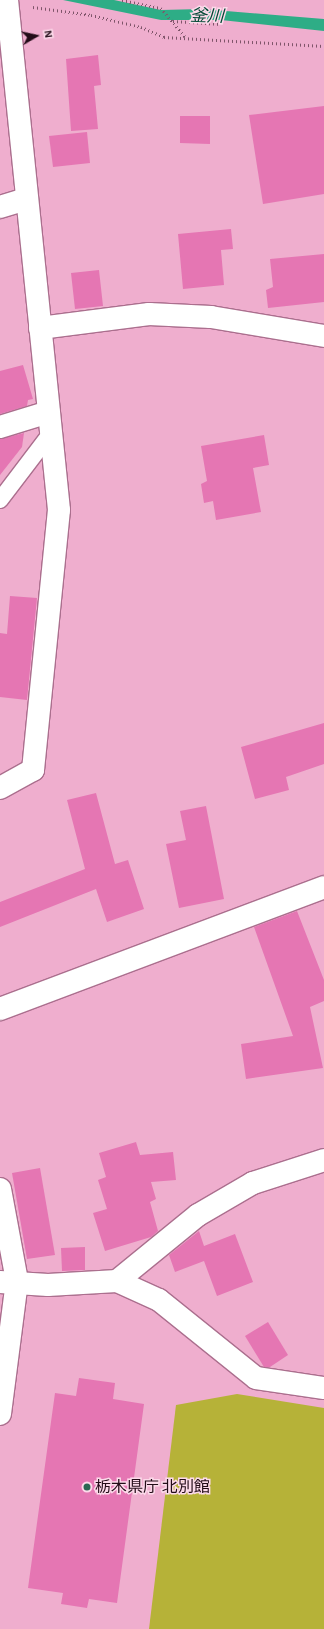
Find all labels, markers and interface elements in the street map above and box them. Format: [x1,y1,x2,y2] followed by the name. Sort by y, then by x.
[190,5,224,27] water label: 釜川
[16,16,56,56] north arrow
[42,29,54,39] text: N
[95,1477,210,1497] place label: 栃木県庁 北別館
[82,1482,92,1492] marker: 栃木県庁 北別館

